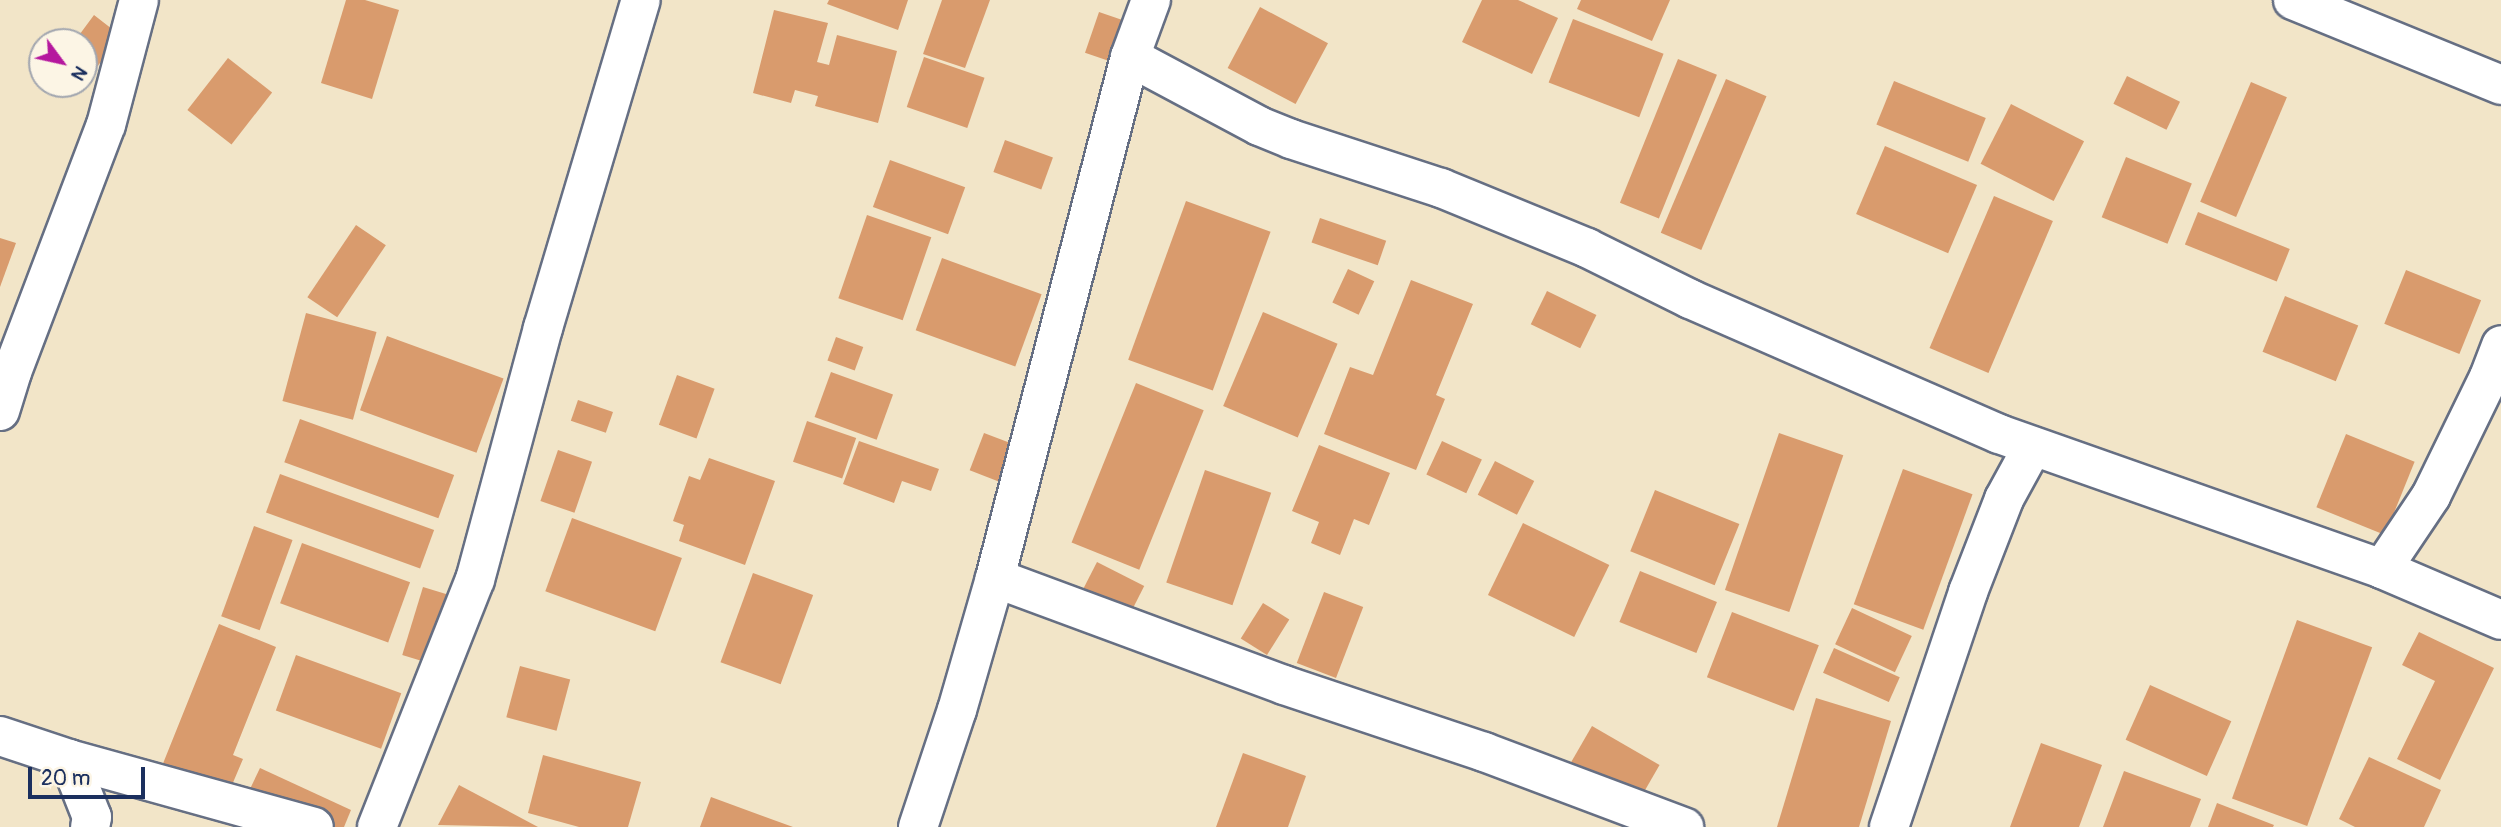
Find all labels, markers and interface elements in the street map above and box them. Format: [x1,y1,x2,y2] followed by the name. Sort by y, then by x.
[28,28,98,98] north arrow
[65,61,93,85] text: N
[32,754,149,798] scale bar
[41,765,90,792] text: 20 m

